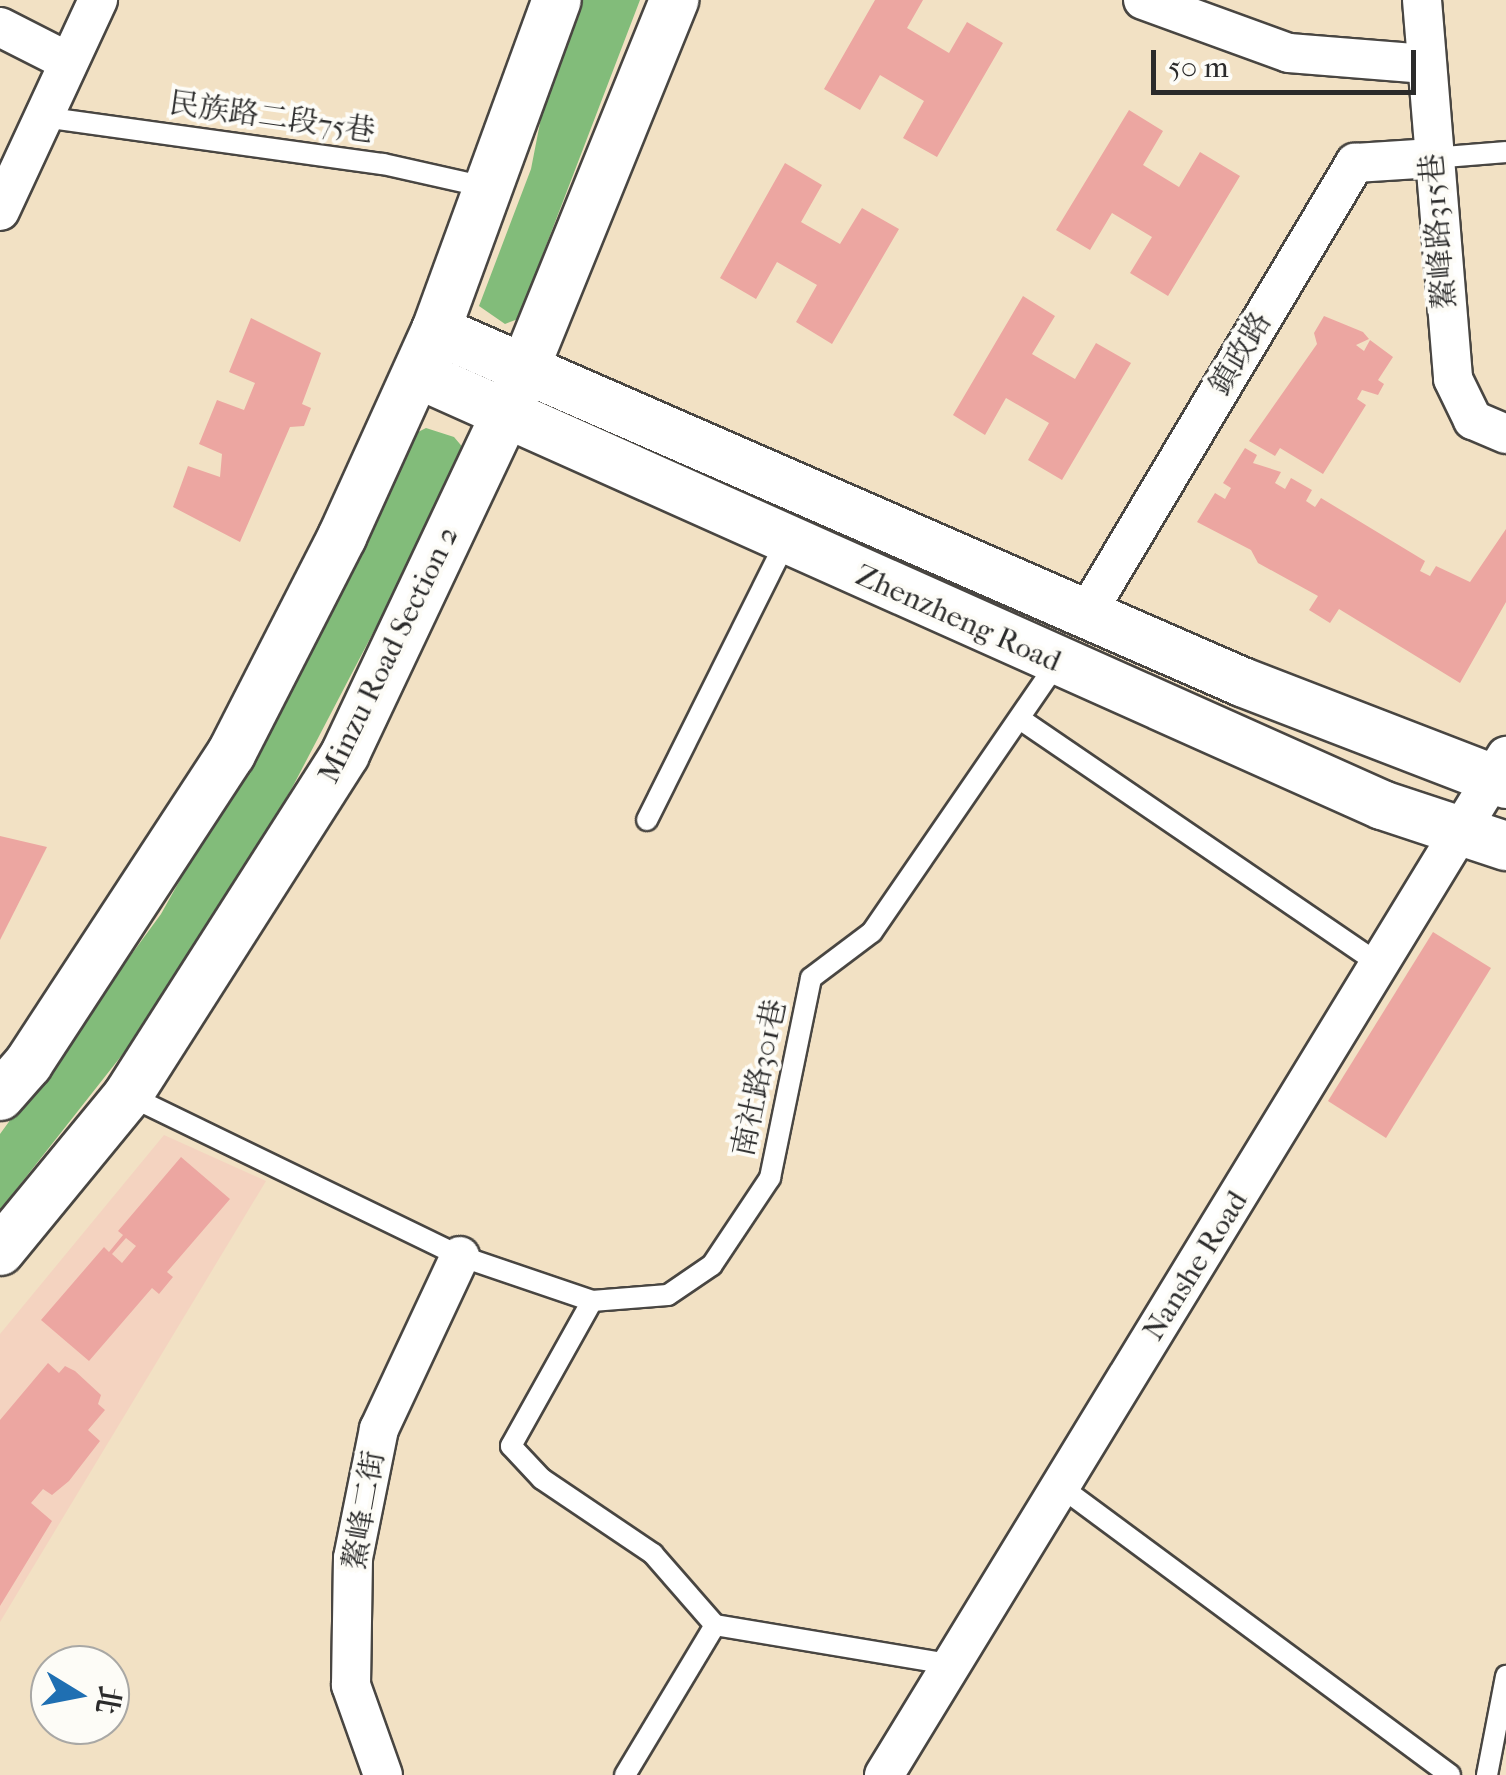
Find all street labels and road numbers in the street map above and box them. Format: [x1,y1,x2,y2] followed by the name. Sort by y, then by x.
[167,86,377,150] street label: 民族路二段75巷
[1414,152,1464,310] street label: 鰲峰路315巷
[1202,306,1280,402] street label: 鎮政路
[311,521,467,789] street label: Minzu Road Section 2
[850,558,1066,680] street label: Zhenzheng Road
[726,996,794,1160] street label: 南社路301巷
[1136,1185,1256,1347] street label: Nanshe Road
[337,1448,393,1572] street label: 鰲峰二街

